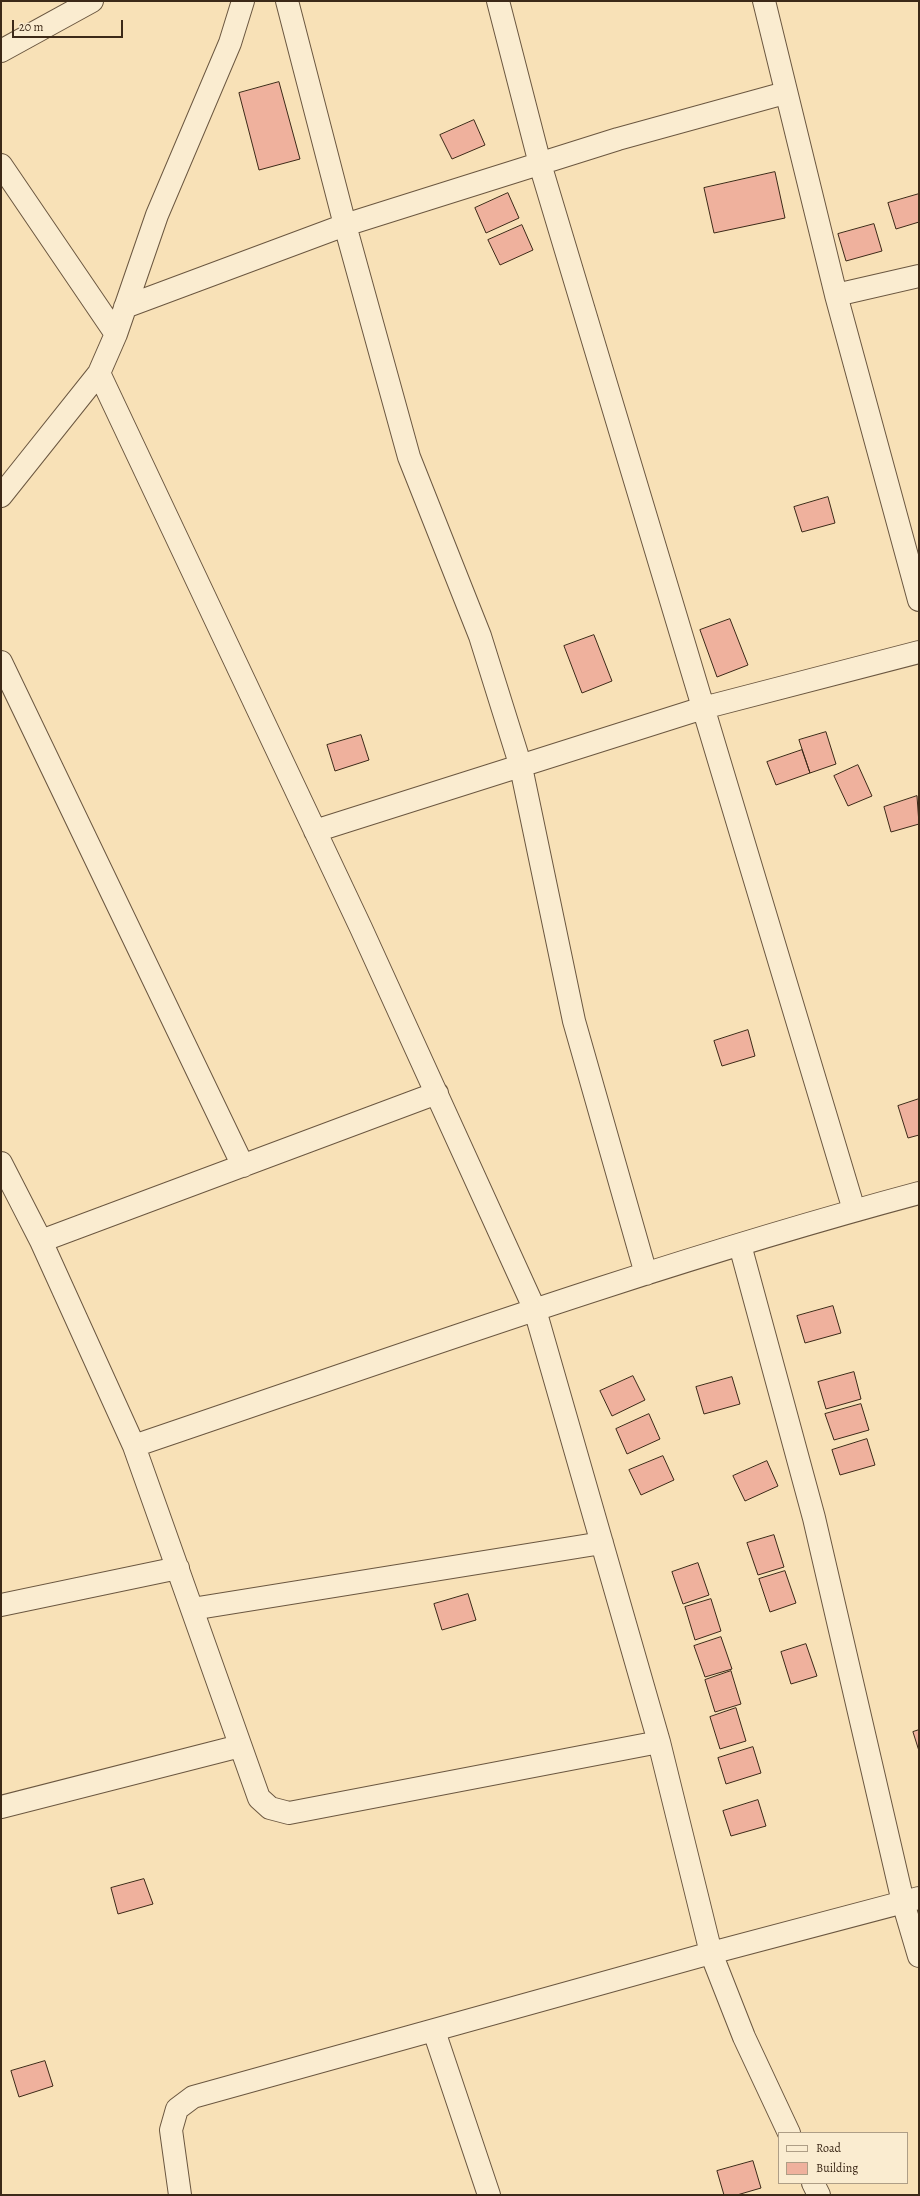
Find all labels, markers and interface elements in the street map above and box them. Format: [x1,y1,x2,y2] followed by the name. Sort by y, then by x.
[14,12,125,38] scale bar
[19,19,43,35] text: 20 m
[778,2132,908,2184] legend
[816,2140,841,2156] text: Road
[816,2160,858,2176] text: Building

